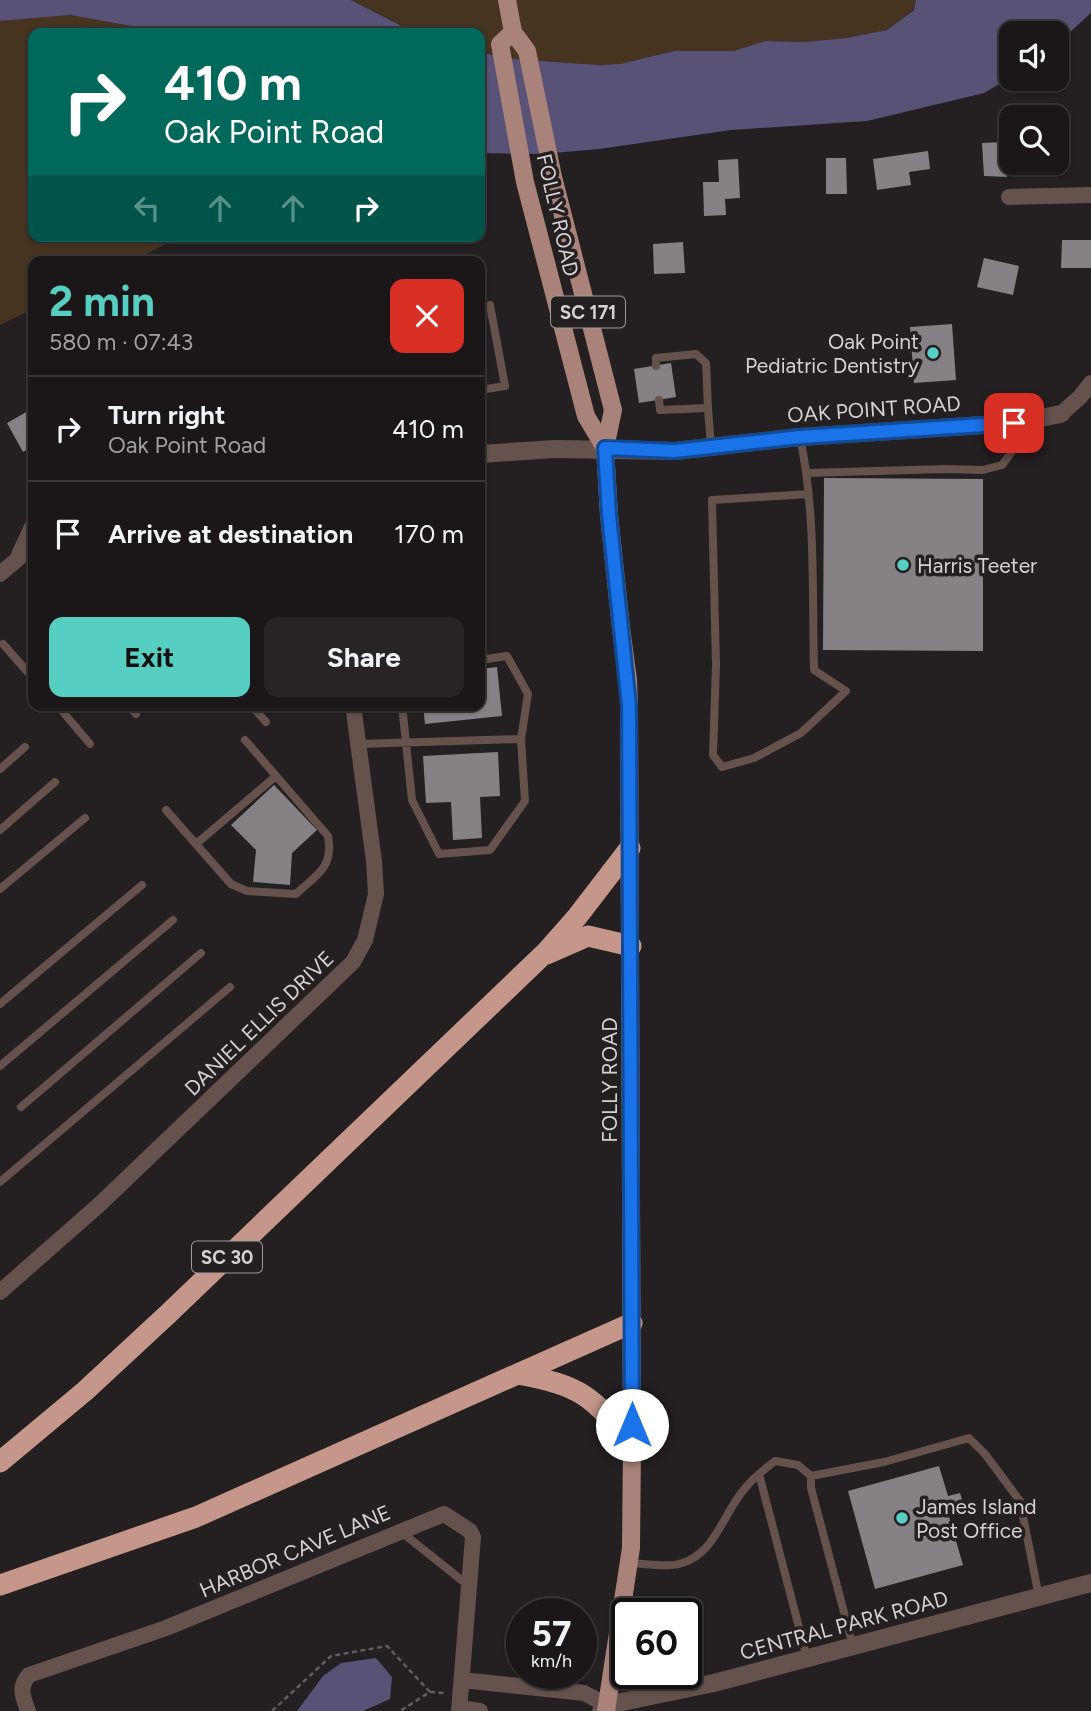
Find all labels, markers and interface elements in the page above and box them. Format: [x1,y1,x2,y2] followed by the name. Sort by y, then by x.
[999,21,1069,175] map controls
[999,21,1069,91] button: sound
[164,53,302,112] text: 410 m
[49,56,140,147] icon: right
[999,105,1069,175] button: search
[164,113,384,151] text: Oak Point Road
[532,151,584,279] street label: FOLLY ROAD
[128,189,166,227] icon: left
[201,189,239,227] icon: ahead
[274,189,312,227] icon: ahead
[347,189,385,227] icon: right
[49,276,155,327] text: 2 min
[390,279,464,353] button: close
[551,296,625,328] road number: SC 171
[49,328,193,356] text: 580 m · 07:43
[745,329,919,378] place label: Oak Point Pediatric Dentistry
[925,345,941,361] marker: Oak Point Pediatric Dentistry
[786,390,962,428] street label: OAK POINT ROAD
[984,393,1044,453] pin
[108,399,225,431] text: Turn right
[995,404,1033,442] icon: arrive
[49,410,87,448] icon: right
[392,413,464,445] text: 410 m
[108,431,266,459] text: Oak Point Road
[49,515,87,553] icon: arrive
[108,518,353,550] text: Arrive at destination
[394,518,464,550] text: 170 m
[917,553,1037,578] place label: Harris Teeter
[895,557,911,573] marker: Harris Teeter
[49,617,250,697] button: Exit
[264,617,464,697] button: Share
[179,945,339,1101] street label: DANIEL ELLIS DRIVE
[597,1017,622,1143] street label: FOLLY ROAD
[192,1242,262,1273] road number: SC 30
[595,1388,669,1462] position arrow
[916,1494,1037,1543] place label: James Island Post Office
[196,1499,394,1603] street label: HARBOR CAVE LANE
[894,1510,910,1526] marker: James Island Post Office
[737,1585,951,1665] street label: CENTRAL PARK ROAD
[611,1598,702,1689] speed limit sign: 60
[532,1613,571,1655] text: 57
[531,1650,572,1672] text: km/h

